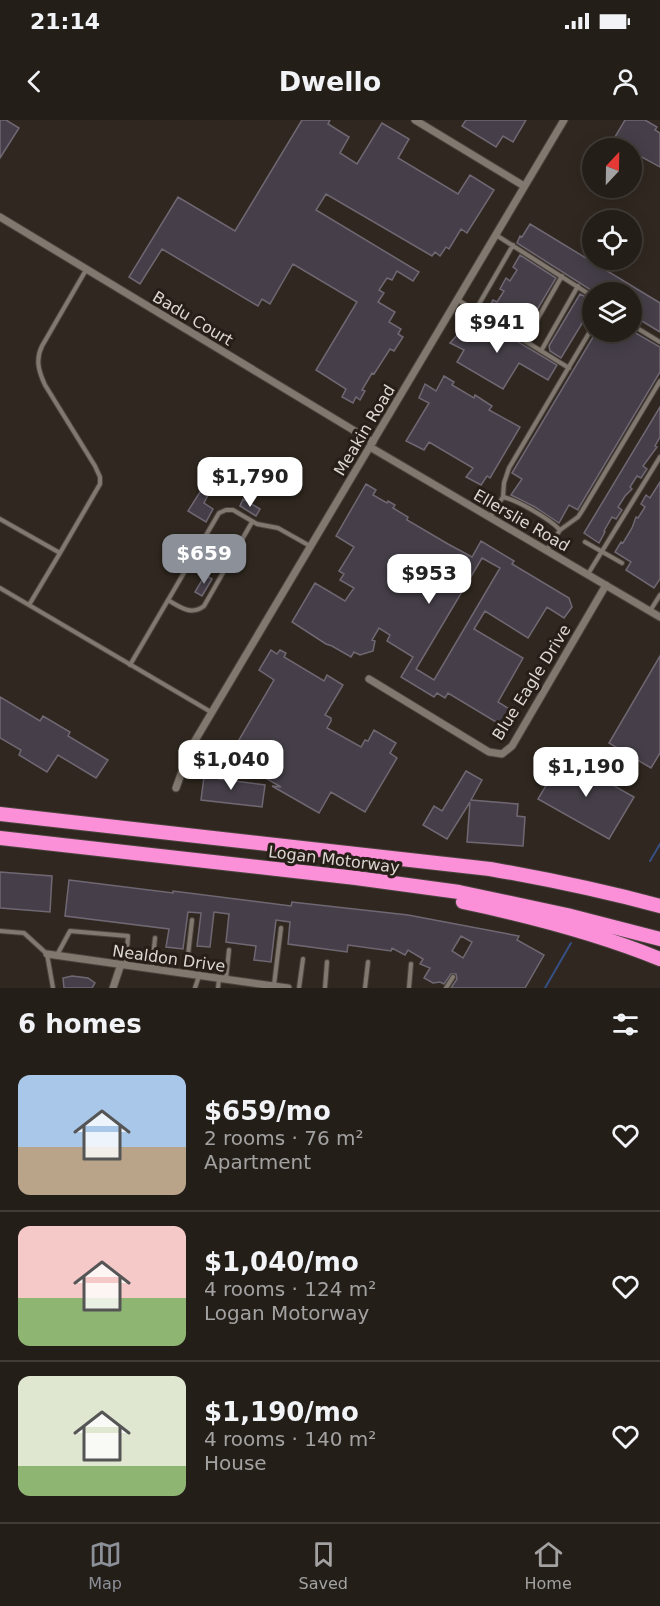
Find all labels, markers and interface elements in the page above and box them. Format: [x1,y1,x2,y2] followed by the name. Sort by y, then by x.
[30,9,100,34] text: 21:14
[18,65,51,98] icon: back
[609,65,642,98] icon: person
[279,66,381,97] text: Dwello
[582,138,642,198] north arrow
[582,138,642,342] map controls
[582,210,642,270] button: locate
[582,282,642,342] button: layers
[149,287,236,350] street label: Badu Court
[461,303,533,354] pin: $941
[469,310,525,334] text: $941
[330,381,399,479] street label: Meakin Road
[201,457,299,508] pin: $1,790
[211,464,289,488] text: $1,790
[470,485,573,556] street label: Ellerslie Road
[168,534,240,585] pin: $659
[176,541,232,565] text: $659
[393,554,465,605] pin: $953
[401,561,457,585] text: $953
[488,621,575,744] street label: Blue Eagle Drive
[182,740,280,791] pin: $1,040
[192,747,270,771] text: $1,040
[537,747,635,798] pin: $1,190
[547,754,625,778] text: $1,190
[267,842,401,877] street label: Logan Motorway
[111,941,227,976] street label: Nealdon Drive
[609,1008,642,1041] icon: filters
[18,1009,142,1039] text: 6 homes
[204,1096,331,1126] text: $659/mo
[66,1099,138,1171] icon: home
[609,1119,642,1152] icon: heart
[204,1126,364,1150] text: 2 rooms · 76 m²
[204,1150,311,1174] text: Apartment
[204,1247,359,1277] text: $1,040/mo
[66,1250,138,1322] icon: home
[609,1270,642,1303] icon: heart
[204,1277,376,1301] text: 4 rooms · 124 m²
[204,1301,369,1325] text: Logan Motorway
[204,1397,359,1427] text: $1,190/mo
[66,1400,138,1472] icon: home
[609,1420,642,1453] icon: heart
[204,1427,376,1451] text: 4 rooms · 140 m²
[204,1451,267,1475] text: House
[88,1538,122,1593] tab: Map
[299,1538,348,1593] tab: Saved
[524,1538,572,1593] tab: Home

